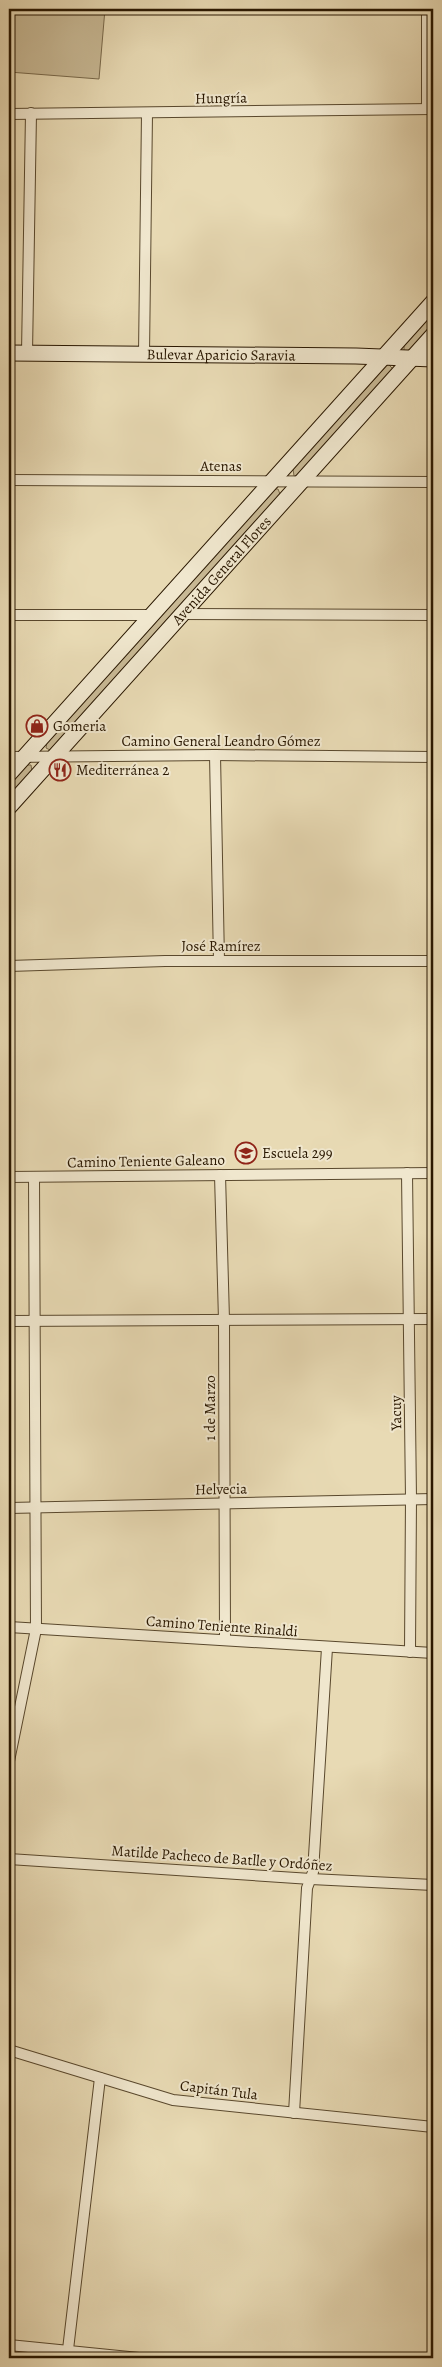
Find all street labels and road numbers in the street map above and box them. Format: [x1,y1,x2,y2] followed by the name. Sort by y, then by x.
[195,88,247,108] street label: Hungría
[146,344,296,365] street label: Bulevar Aparicio Saravia
[199,456,242,476] street label: Atenas
[167,512,276,630] street label: Avenida General Flores
[121,731,321,751] street label: Camino General Leandro Gómez
[181,936,261,956] street label: José Ramírez
[67,1150,225,1172] street label: Camino Teniente Galeano
[200,1375,220,1441] street label: 1 de Marzo
[386,1395,406,1432] street label: Yacuy
[195,1479,247,1499] street label: Helvecia
[145,1611,299,1641] street label: Camino Teniente Rinaldi
[111,1840,333,1876] street label: Matilde Pacheco de Batlle y Ordóñez
[179,2075,259,2105] street label: Capitán Tula

